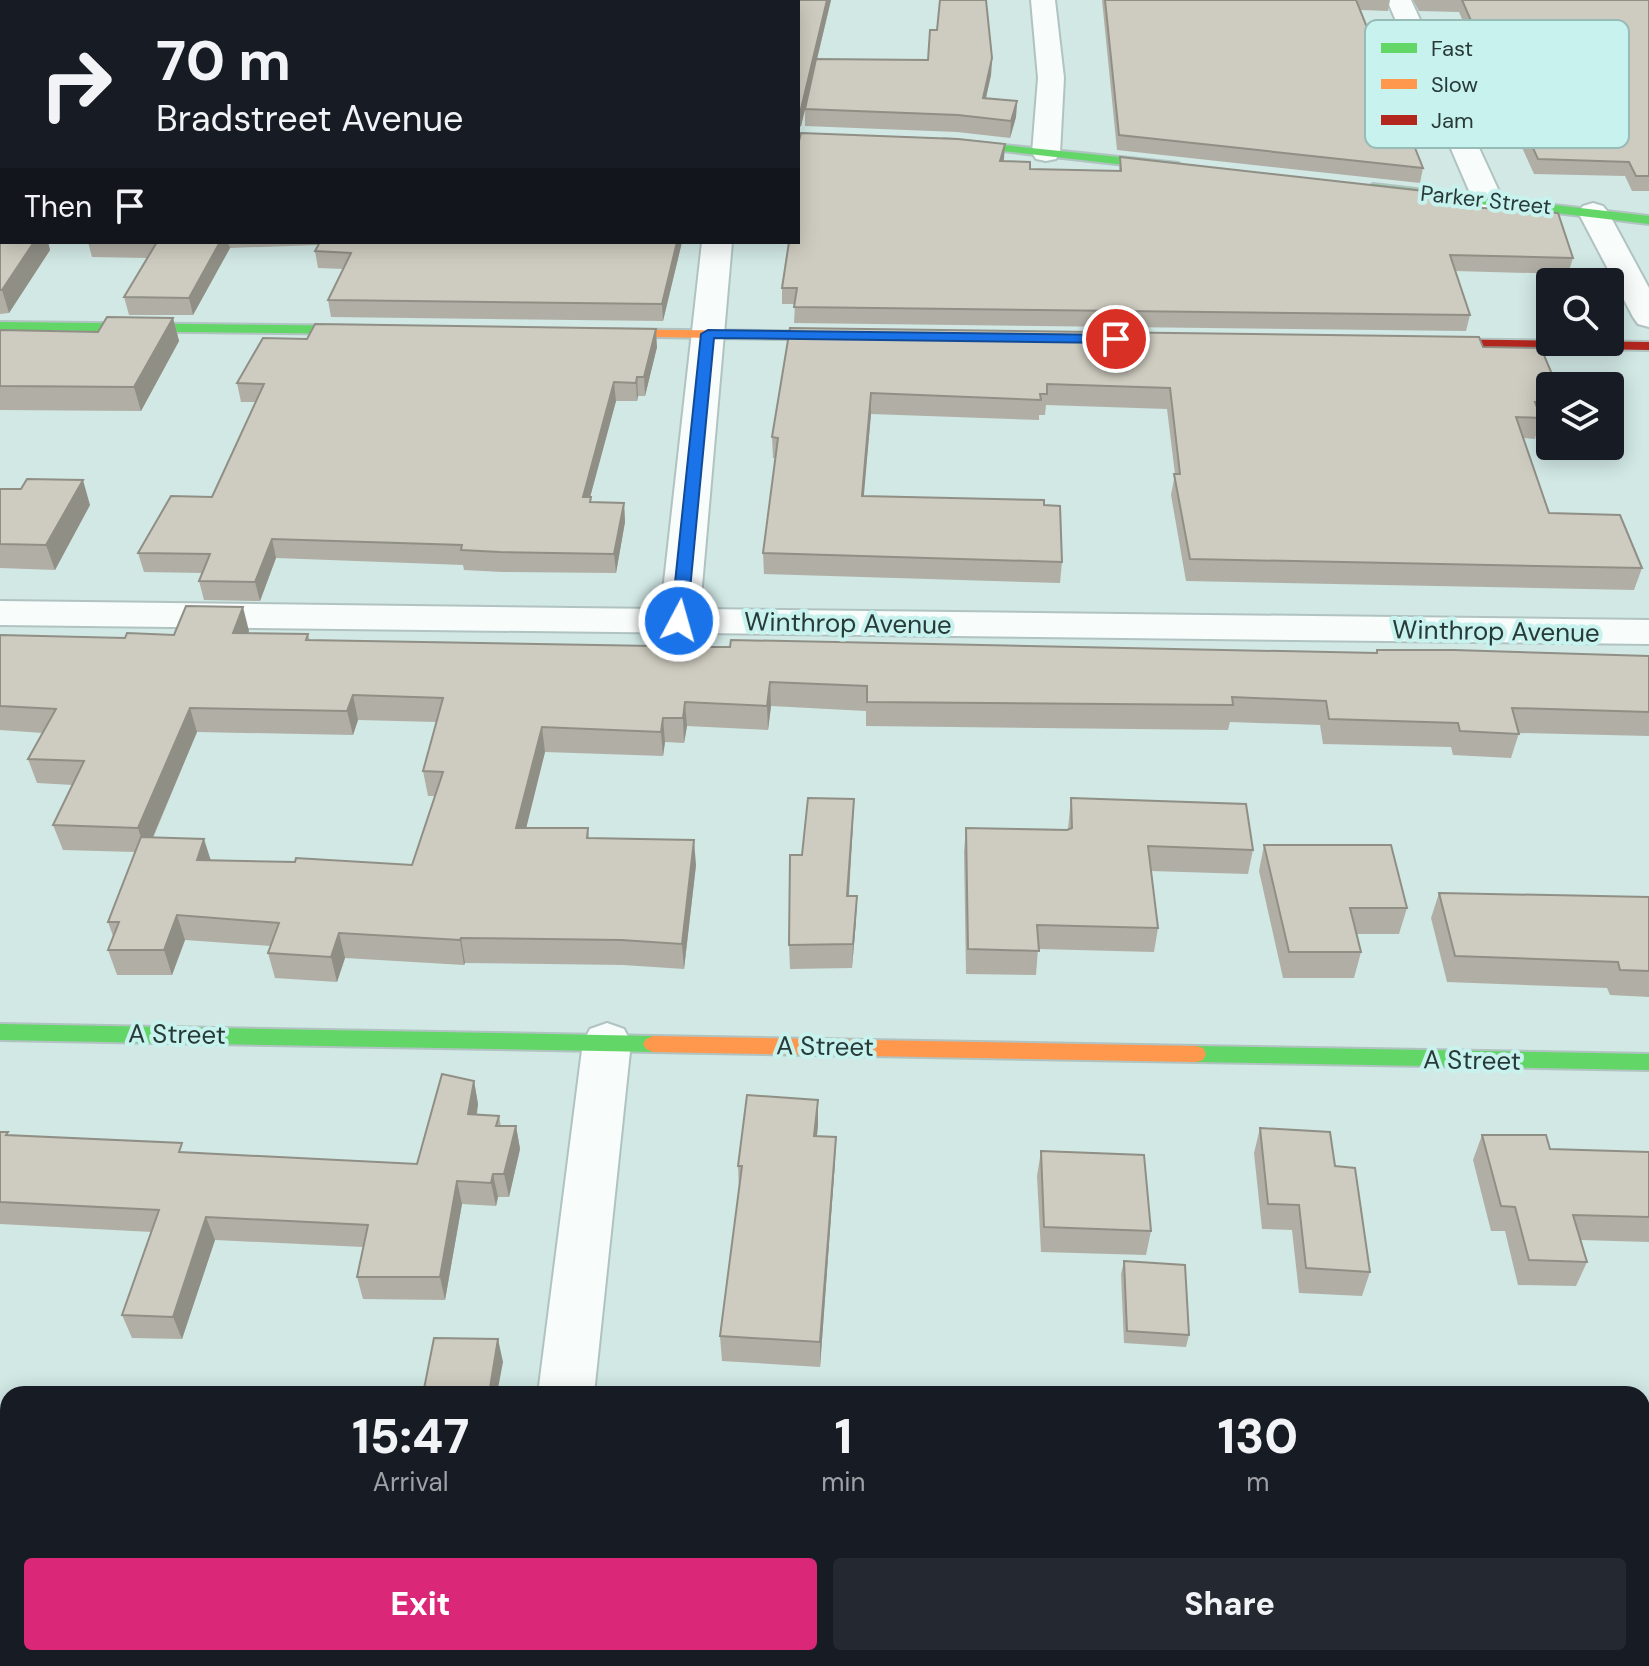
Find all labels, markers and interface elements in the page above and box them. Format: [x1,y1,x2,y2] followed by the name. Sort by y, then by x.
[1365,20,1629,148] legend
[156,24,291,97] text: 70 m
[24,32,128,136] icon: right
[1431,34,1473,63] text: Fast
[1431,70,1478,99] text: Slow
[156,95,464,142] text: Bradstreet Avenue
[1431,106,1474,135] text: Jam
[1419,179,1553,221] street label: Parker Street
[108,184,152,228] icon: arrive
[24,187,92,226] text: Then
[1536,268,1624,460] map controls
[1536,268,1624,356] button: search
[1082,305,1150,373] pin
[1094,317,1138,361] icon: arrive
[1536,372,1624,460] button: layers
[637,579,721,663] position arrow
[744,604,952,642] street label: Winthrop Avenue
[1392,612,1600,650] street label: Winthrop Avenue
[128,1016,226,1052] street label: A Street
[776,1028,874,1064] street label: A Street
[1423,1042,1521,1078] street label: A Street
[352,1405,469,1468] text: 15:47
[835,1405,852,1468] text: 1
[1217,1405,1298,1468] text: 130
[373,1465,448,1499] text: Arrival
[821,1465,866,1499] text: min
[1246,1465,1269,1499] text: m
[24,1558,817,1650] button: Exit
[833,1558,1626,1650] button: Share

